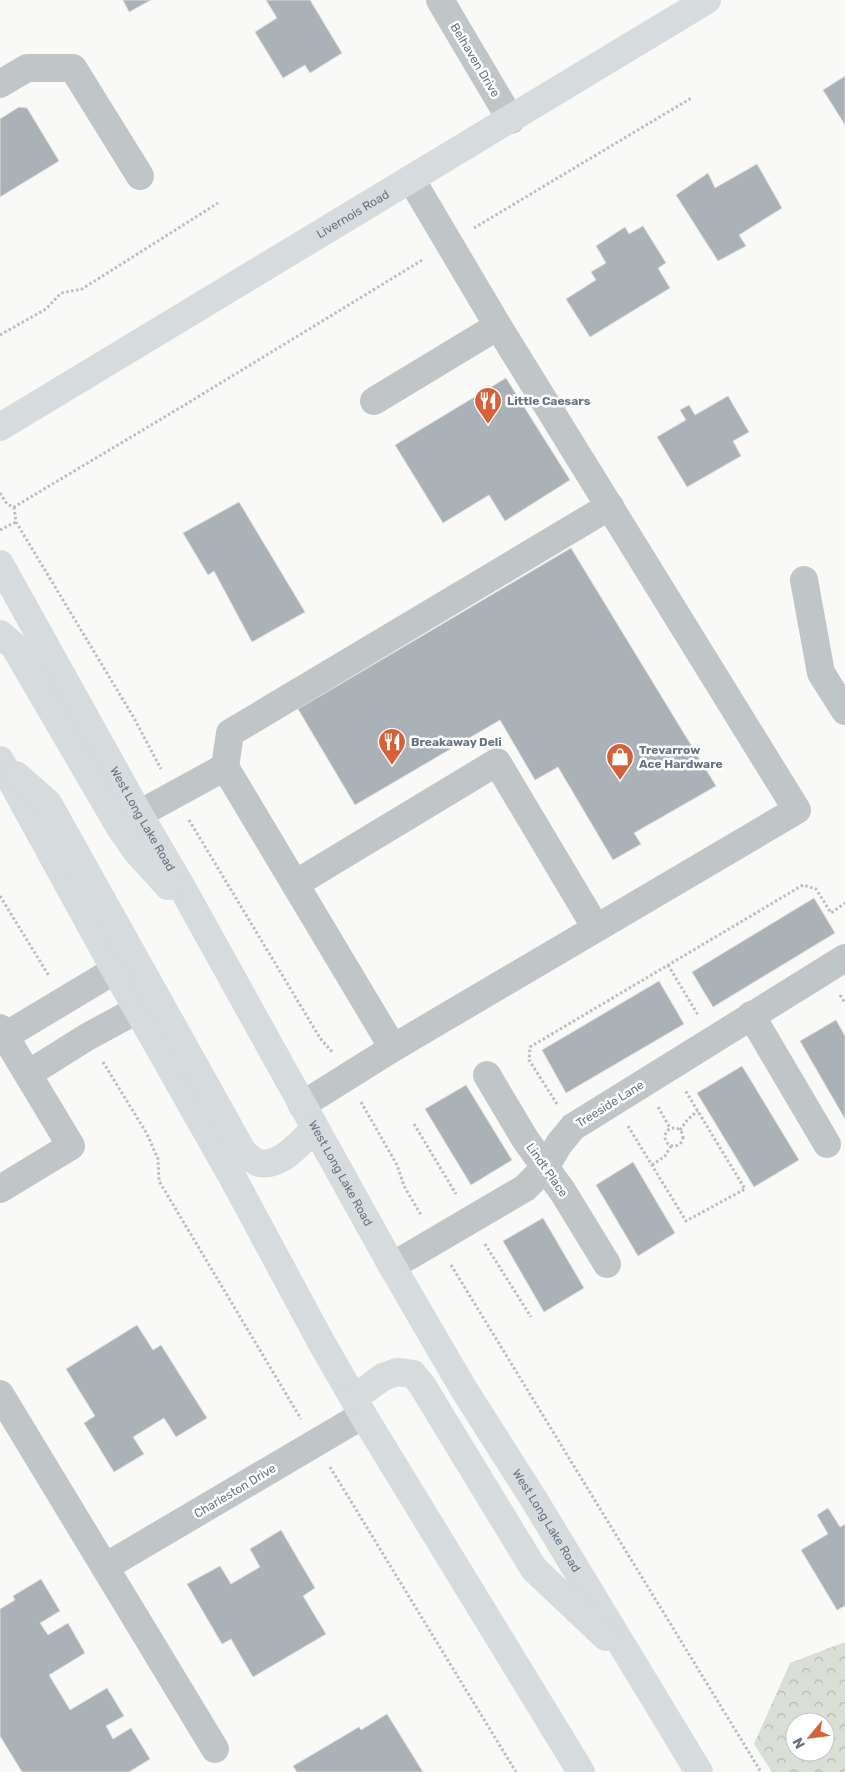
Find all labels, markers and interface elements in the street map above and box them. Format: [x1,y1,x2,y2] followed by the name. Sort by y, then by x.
[447,21,503,100] street label: Belhaven Drive
[314,187,392,241] street label: Livernois Road
[473,386,503,425] restaurant icon: Little Caesars
[507,394,591,408] place label: Little Caesars
[377,727,407,766] restaurant icon: Breakaway Deli
[411,735,502,749] place label: Breakaway Deli
[605,742,635,781] shop icon: Trevarrow Ace Hardware
[639,743,723,771] place label: Trevarrow Ace Hardware
[107,764,178,874] street label: West Long Lake Road
[574,1078,647,1130] street label: Treeside Lane
[306,1118,375,1228] street label: West Long Lake Road
[523,1140,571,1200] street label: Lindt Place
[192,1461,279,1521] street label: Charleston Drive
[510,1467,583,1575] street label: West Long Lake Road
[785,1712,835,1762] north arrow
[789,1735,809,1752] text: N

